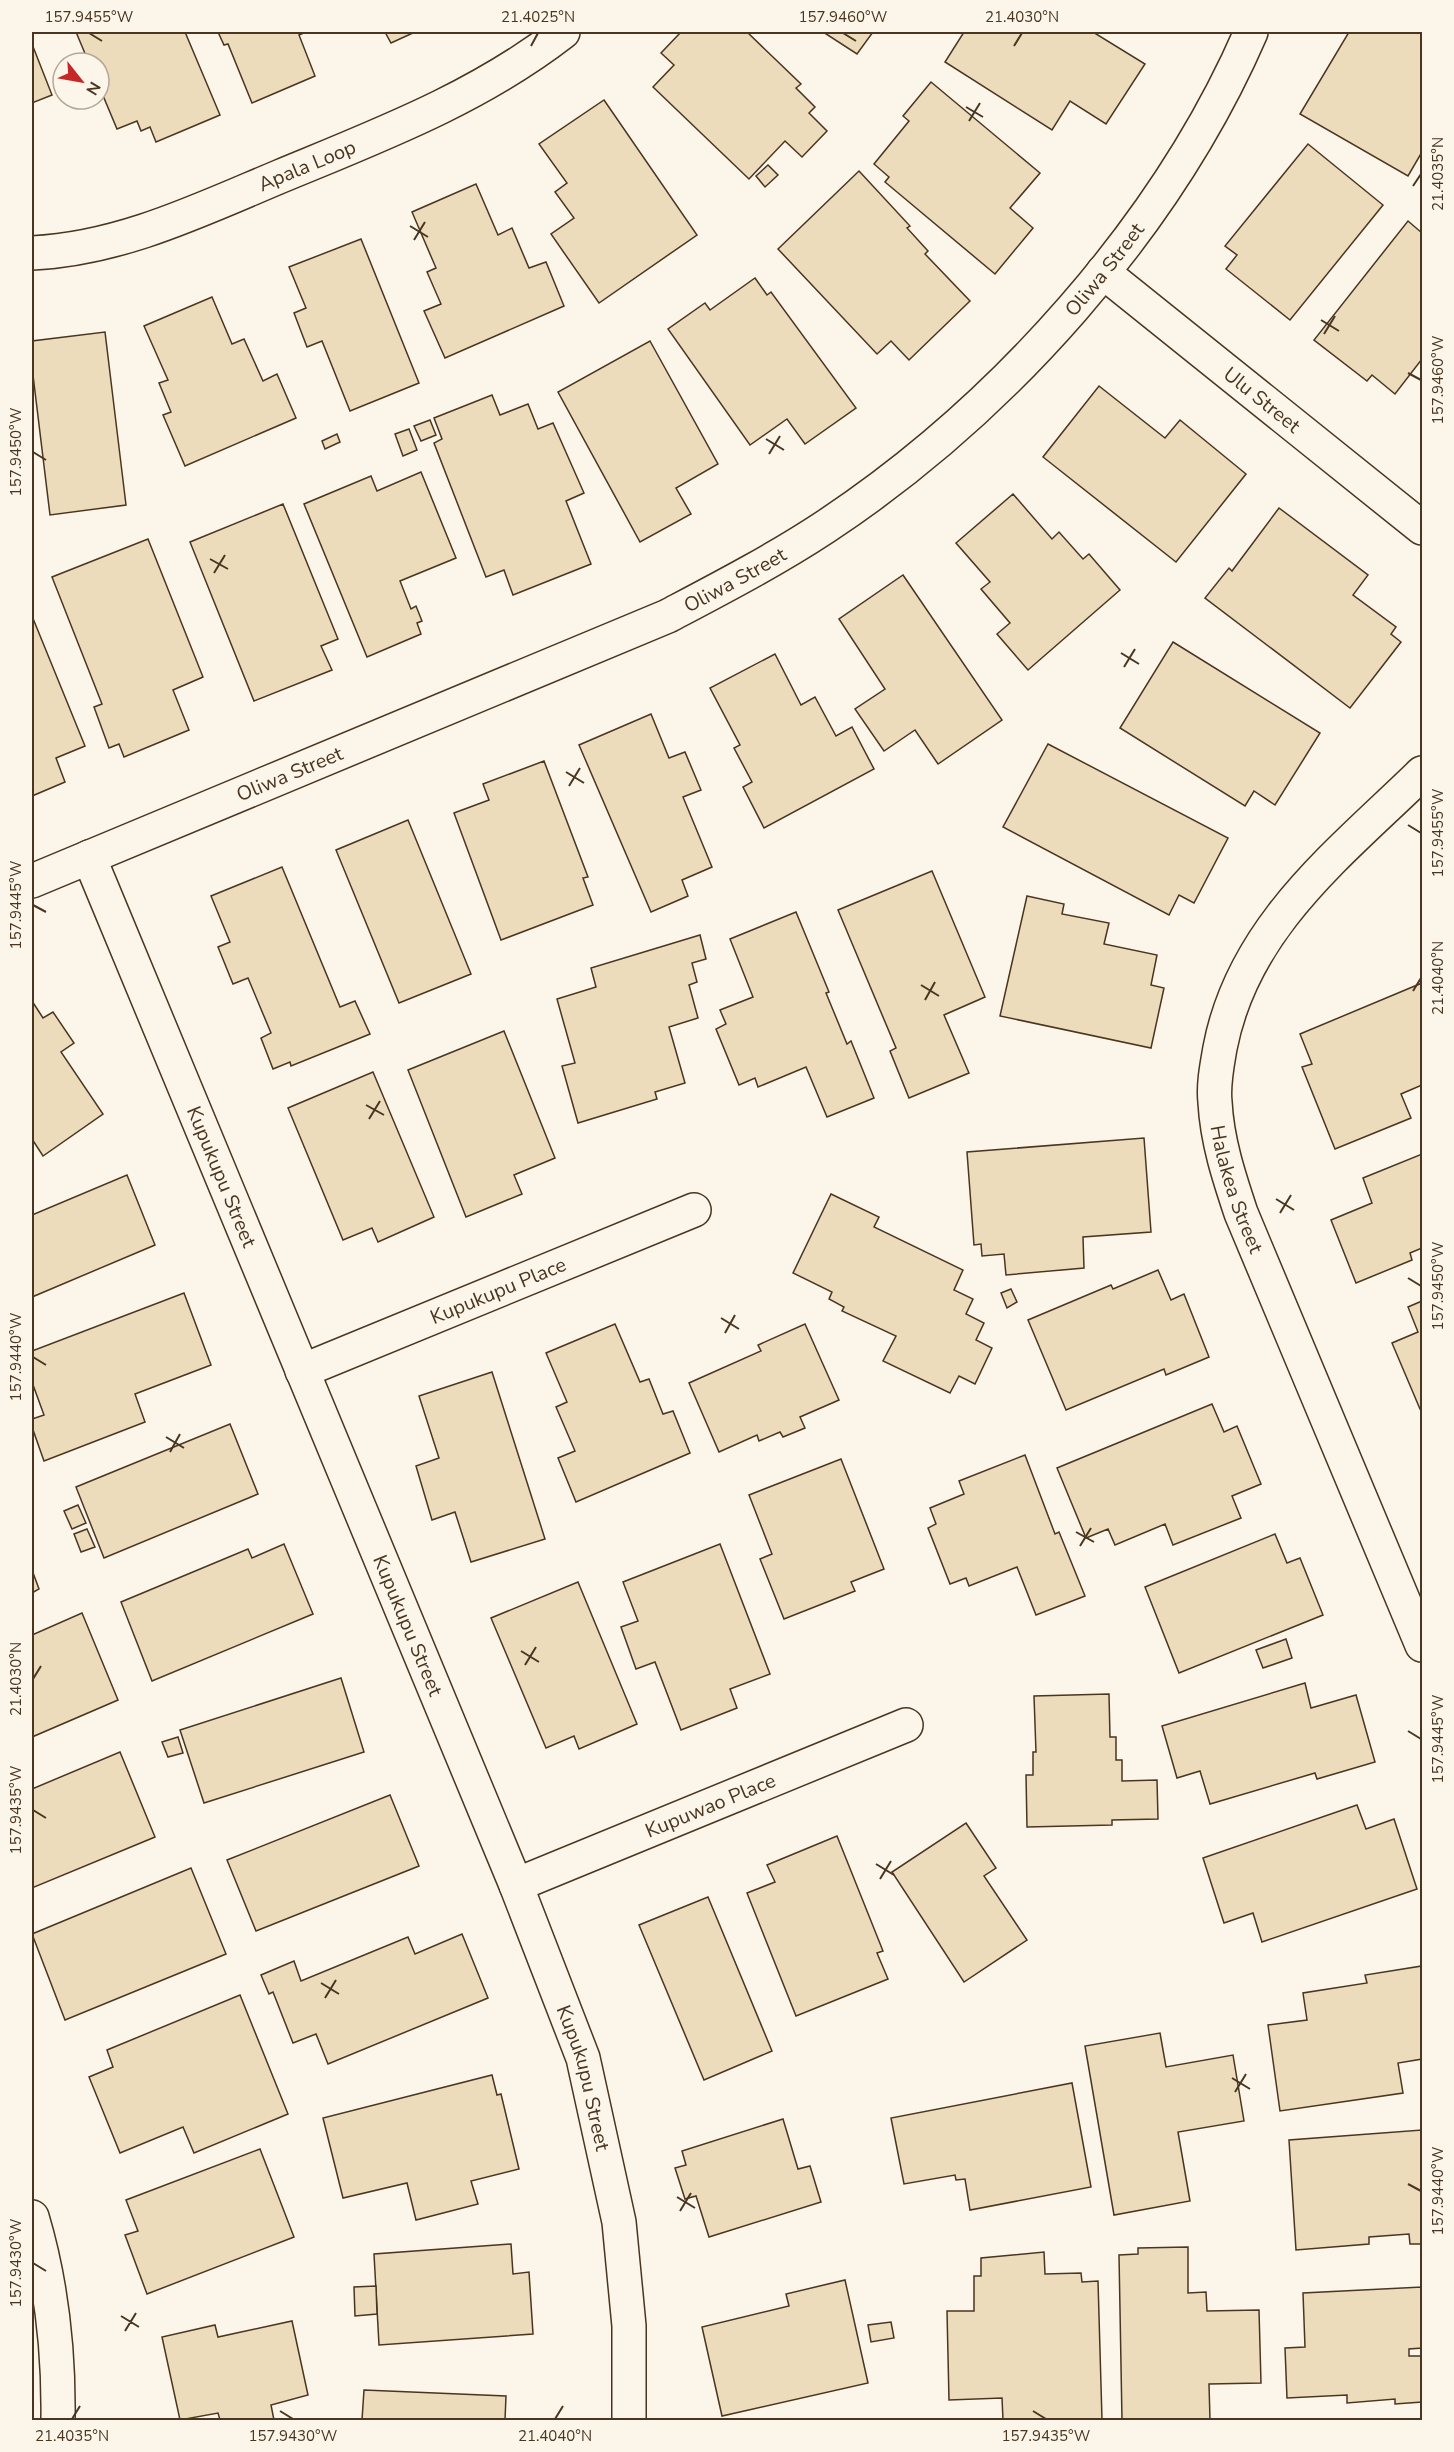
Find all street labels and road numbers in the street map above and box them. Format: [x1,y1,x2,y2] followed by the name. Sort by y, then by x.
[254,134,360,198] street label: Apala Loop
[1059,217,1151,322] street label: Oliwa Street
[1218,361,1307,440] street label: Ulu Street
[679,541,792,619] street label: Oliwa Street
[232,740,348,808] street label: Oliwa Street
[180,1102,263,1252] street label: Kupukupu Street
[1203,1123,1270,1258] street label: Halakea Street
[426,1251,570,1331] street label: Kupukupu Place
[366,1551,449,1701] street label: Kupukupu Street
[641,1767,780,1845] street label: Kupuwao Place
[550,2001,616,2154] street label: Kupukupu Street

